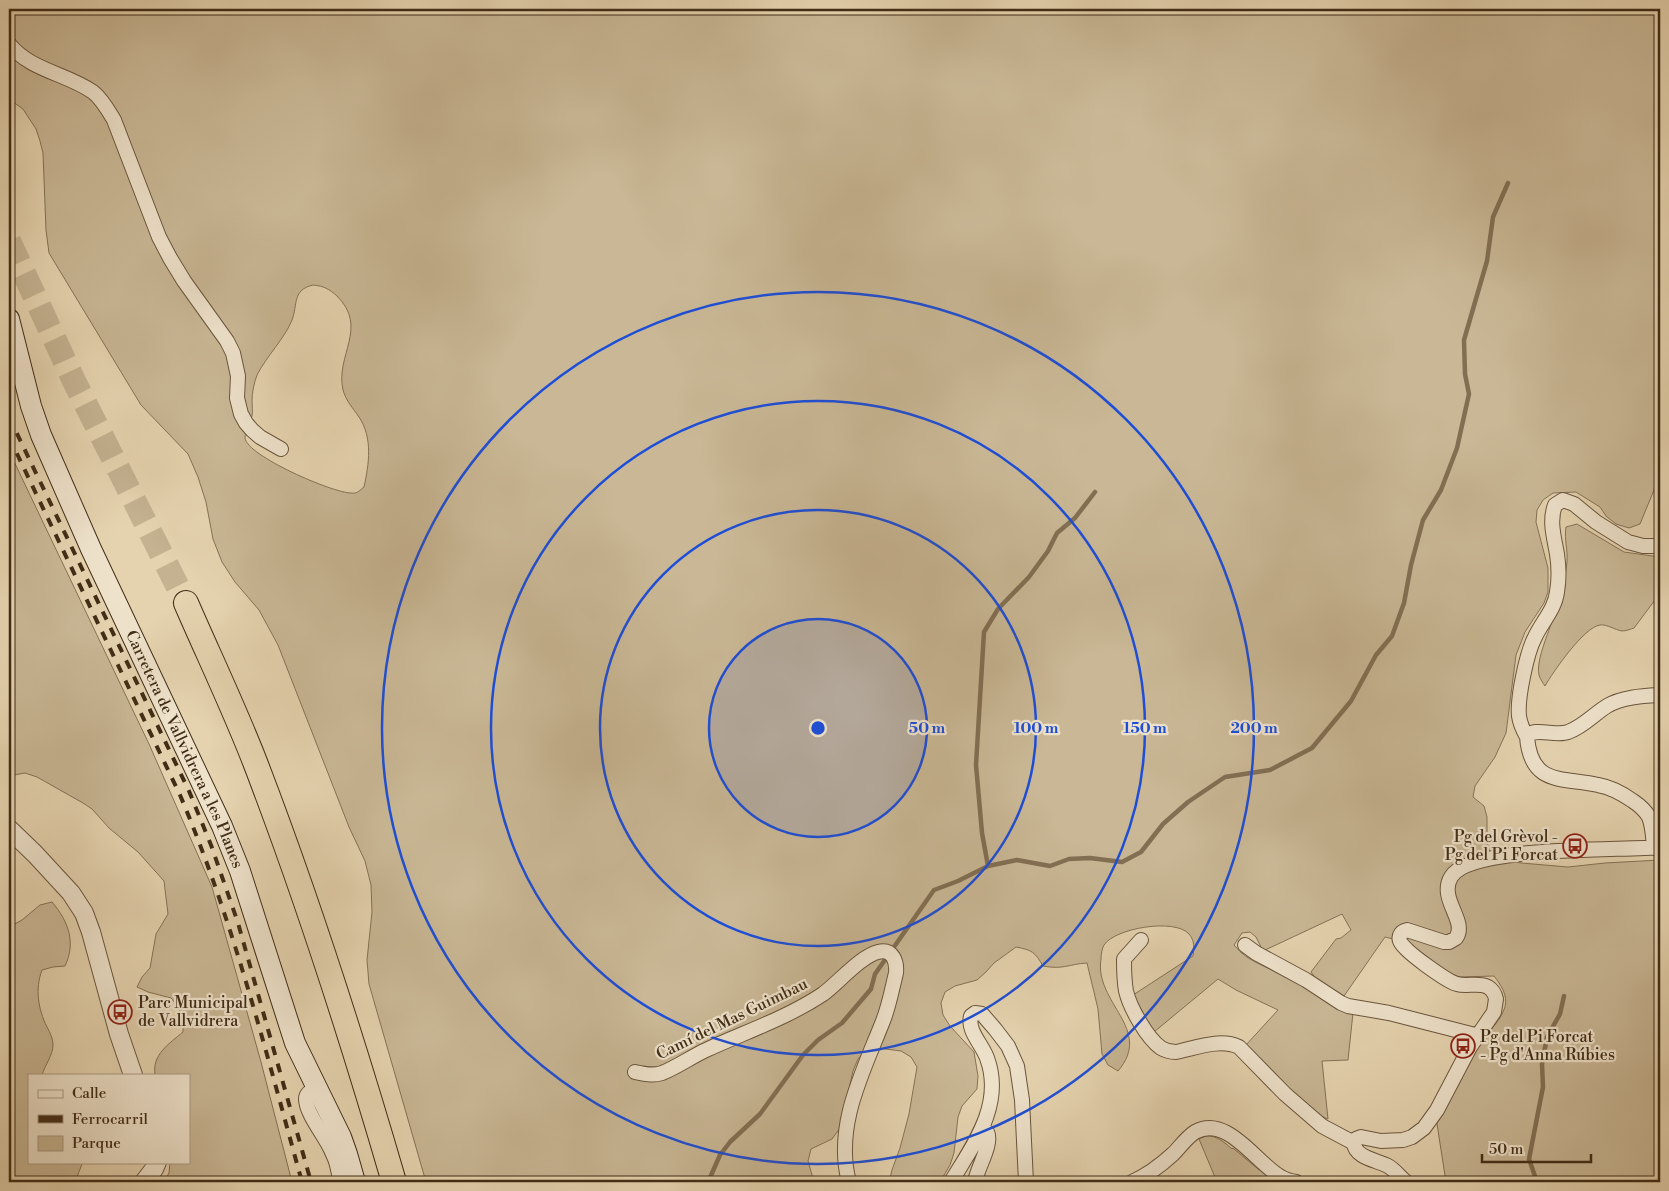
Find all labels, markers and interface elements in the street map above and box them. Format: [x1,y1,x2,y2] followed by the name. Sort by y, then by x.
[121,627,248,871] street label: Carretera de Vallvidrera a les Planes
[809,719,827,737] centre of rings
[909,719,945,738] text: 50 m
[1014,719,1059,738] text: 100 m
[1123,719,1167,738] text: 150 m
[1230,719,1278,738] text: 200 m
[1445,827,1558,865] place label: Pg del Grèvol - Pg del Pi Forcat
[1562,833,1588,859] bus stop icon: Pg del Grèvol - Pg del Pi Forcat
[653,974,811,1064] street label: Camí del Mas Guimbau
[138,993,248,1031] place label: Parc Municipal de Vallvidrera
[107,999,133,1025] bus stop icon: Parc Municipal de Vallvidrera
[1480,1027,1615,1065] place label: Pg del Pi Forcat - Pg d'Anna Rúbies
[1450,1033,1476,1059] bus stop icon: Pg del Pi Forcat - Pg d'Anna Rúbies
[28,1074,190,1164] legend
[72,1084,106,1103] text: Calle
[72,1110,149,1129] text: Ferrocarril
[1482,1131,1590,1163] scale bar
[72,1134,121,1153] text: Parque
[1489,1140,1523,1159] text: 50 m

